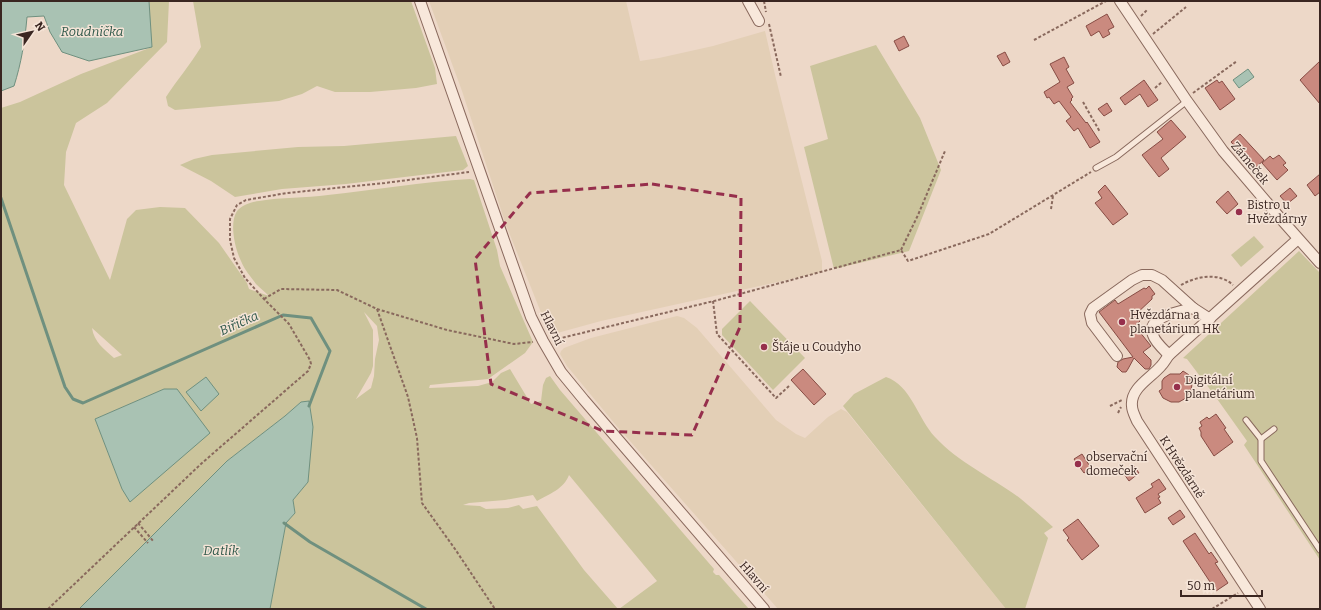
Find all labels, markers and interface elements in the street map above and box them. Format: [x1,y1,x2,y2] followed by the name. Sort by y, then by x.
[12,12,52,52] north arrow
[32,20,48,34] text: N
[61,24,123,39] water label: Roudnička
[1228,139,1272,187] street label: Zámeček
[1247,198,1308,226] place label: Bistro u Hvězdárny
[1234,207,1244,217] marker: Bistro u Hvězdárny
[217,308,261,338] water label: Biřička
[1130,308,1221,336] place label: Hvězdárna a planetárium HK
[537,309,567,348] street label: Hlavní
[1117,317,1127,327] marker: Hvězdárna a planetárium HK
[772,339,861,354] place label: Štáje u Coudyho
[759,342,769,352] marker: Štáje u Coudyho
[1185,373,1255,401] place label: Digitální planetárium
[1172,382,1182,392] marker: Digitální planetárium
[1157,433,1207,501] street label: K Hvězdárně
[1086,450,1148,478] place label: observační domeček
[1073,459,1083,469] marker: observační domeček
[203,543,240,558] water label: Datlík
[737,559,772,596] street label: Hlavní
[1181,572,1262,598] scale bar
[1187,579,1216,593] text: 50 m

